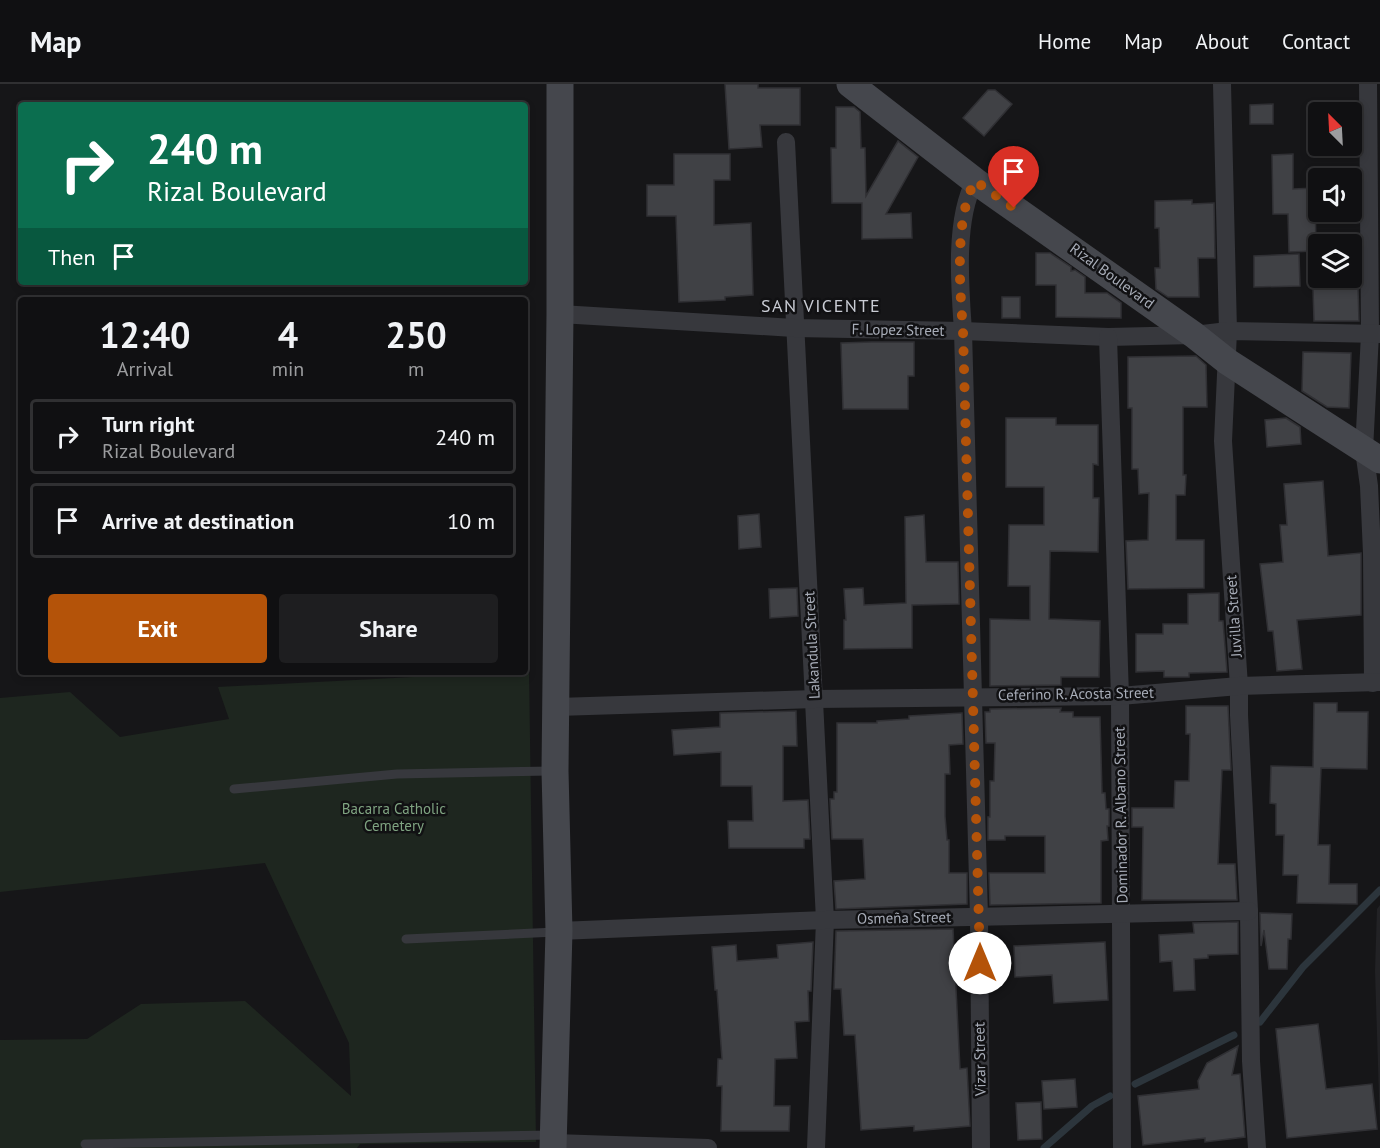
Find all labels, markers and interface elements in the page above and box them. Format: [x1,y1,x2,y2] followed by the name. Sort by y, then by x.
[30,23,81,60] text: Map
[1038,28,1091,55] text: Home
[1124,28,1163,55] text: Map
[1196,28,1249,55] text: About
[1282,28,1350,55] text: Contact
[1308,102,1362,156] north arrow
[1308,102,1362,288] map controls
[147,121,263,176] text: 240 m
[48,126,126,204] icon: right
[988,146,1039,208] pin
[997,155,1030,188] icon: arrive
[1308,168,1362,222] button: sound
[147,174,327,208] text: Rizal Boulevard
[1308,234,1362,288] button: layers
[1066,239,1158,313] street label: Rizal Boulevard
[107,240,140,273] icon: arrive
[48,243,95,271] text: Then
[761,294,881,317] district label: SAN VICENTE
[99,311,191,358] text: 12:40
[278,311,298,358] text: 4
[386,311,447,358] text: 250
[851,319,945,340] street label: F. Lopez Street
[117,356,173,382] text: Arrival
[272,356,304,382] text: min
[408,356,424,382] text: m
[102,410,194,438] text: Turn right
[51,420,84,453] icon: right
[435,423,495,451] text: 240 m
[102,438,235,464] text: Rizal Boulevard
[51,504,84,537] icon: arrive
[102,507,294,535] text: Arrive at destination
[447,507,495,535] text: 10 m
[1221,574,1246,659] street label: Juvilla Street
[799,591,824,699] street label: Lakandula Street
[48,594,267,663] button: Exit
[279,594,498,663] button: Share
[998,683,1154,704] street label: Ceferino R. Acosta Street
[1109,727,1132,903] street label: Dominador R. Albano Street
[342,799,446,835] park label: Bacarra Catholic Cemetery
[857,907,951,928] street label: Osmeña Street
[948,931,1012,995] position arrow
[969,1022,990,1097] street label: Vizar Street

